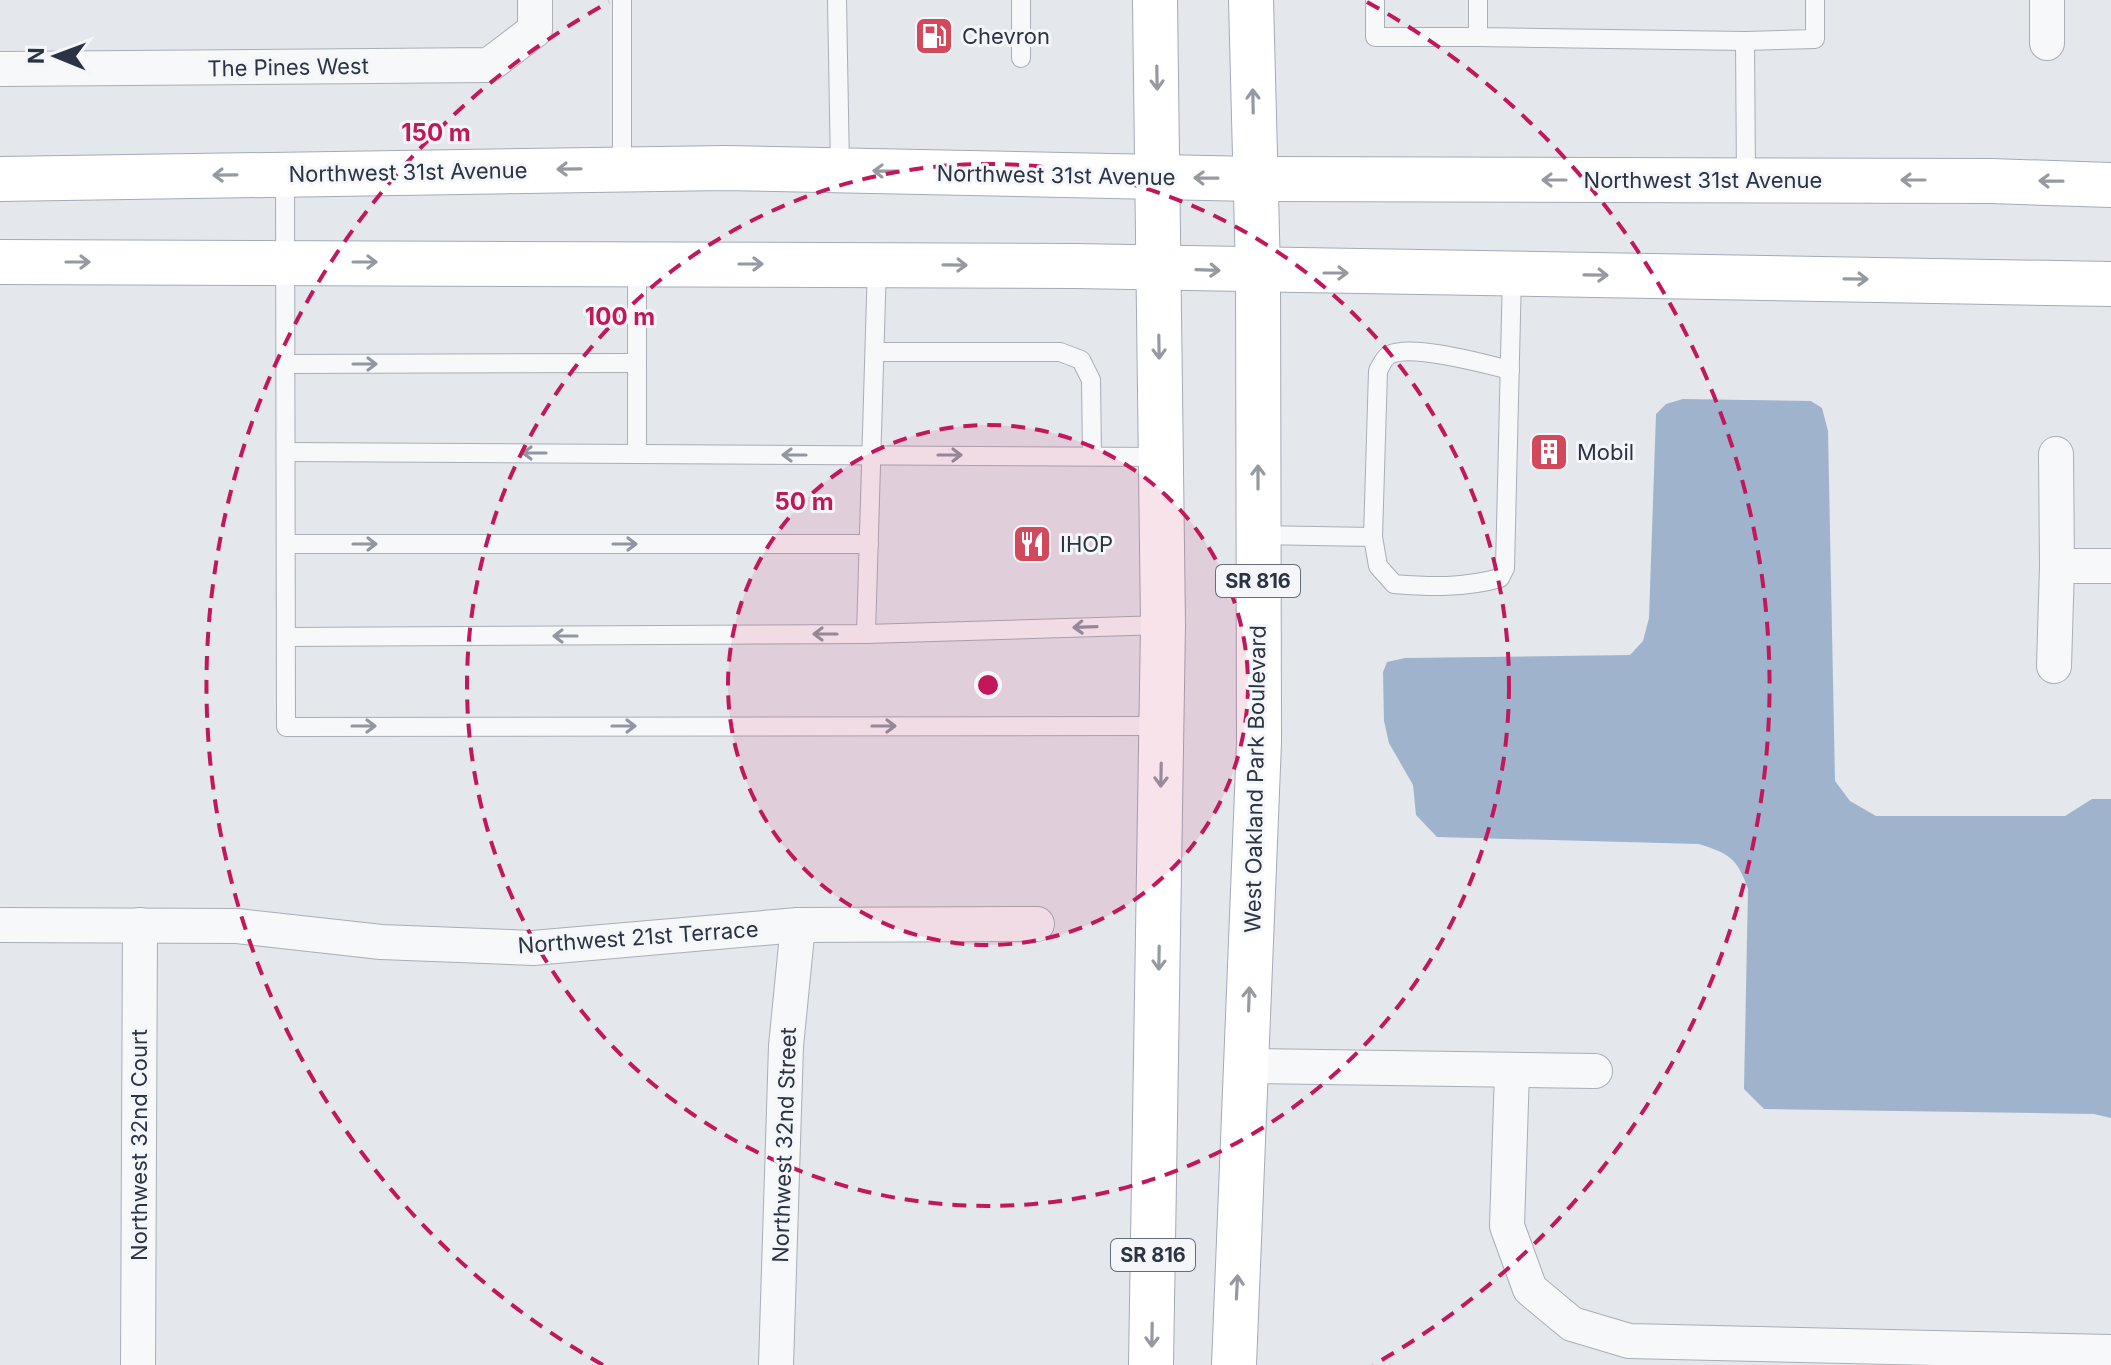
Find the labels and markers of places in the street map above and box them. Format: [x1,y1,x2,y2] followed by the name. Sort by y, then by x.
[913,15,955,57] fuel station icon: Chevron
[962,23,1050,49] place label: Chevron
[1528,431,1570,473] building icon: Mobil
[1577,439,1634,465] place label: Mobil
[1011,523,1053,565] restaurant icon: IHOP
[1060,531,1113,557] place label: IHOP
[974,671,1002,699] centre of rings

